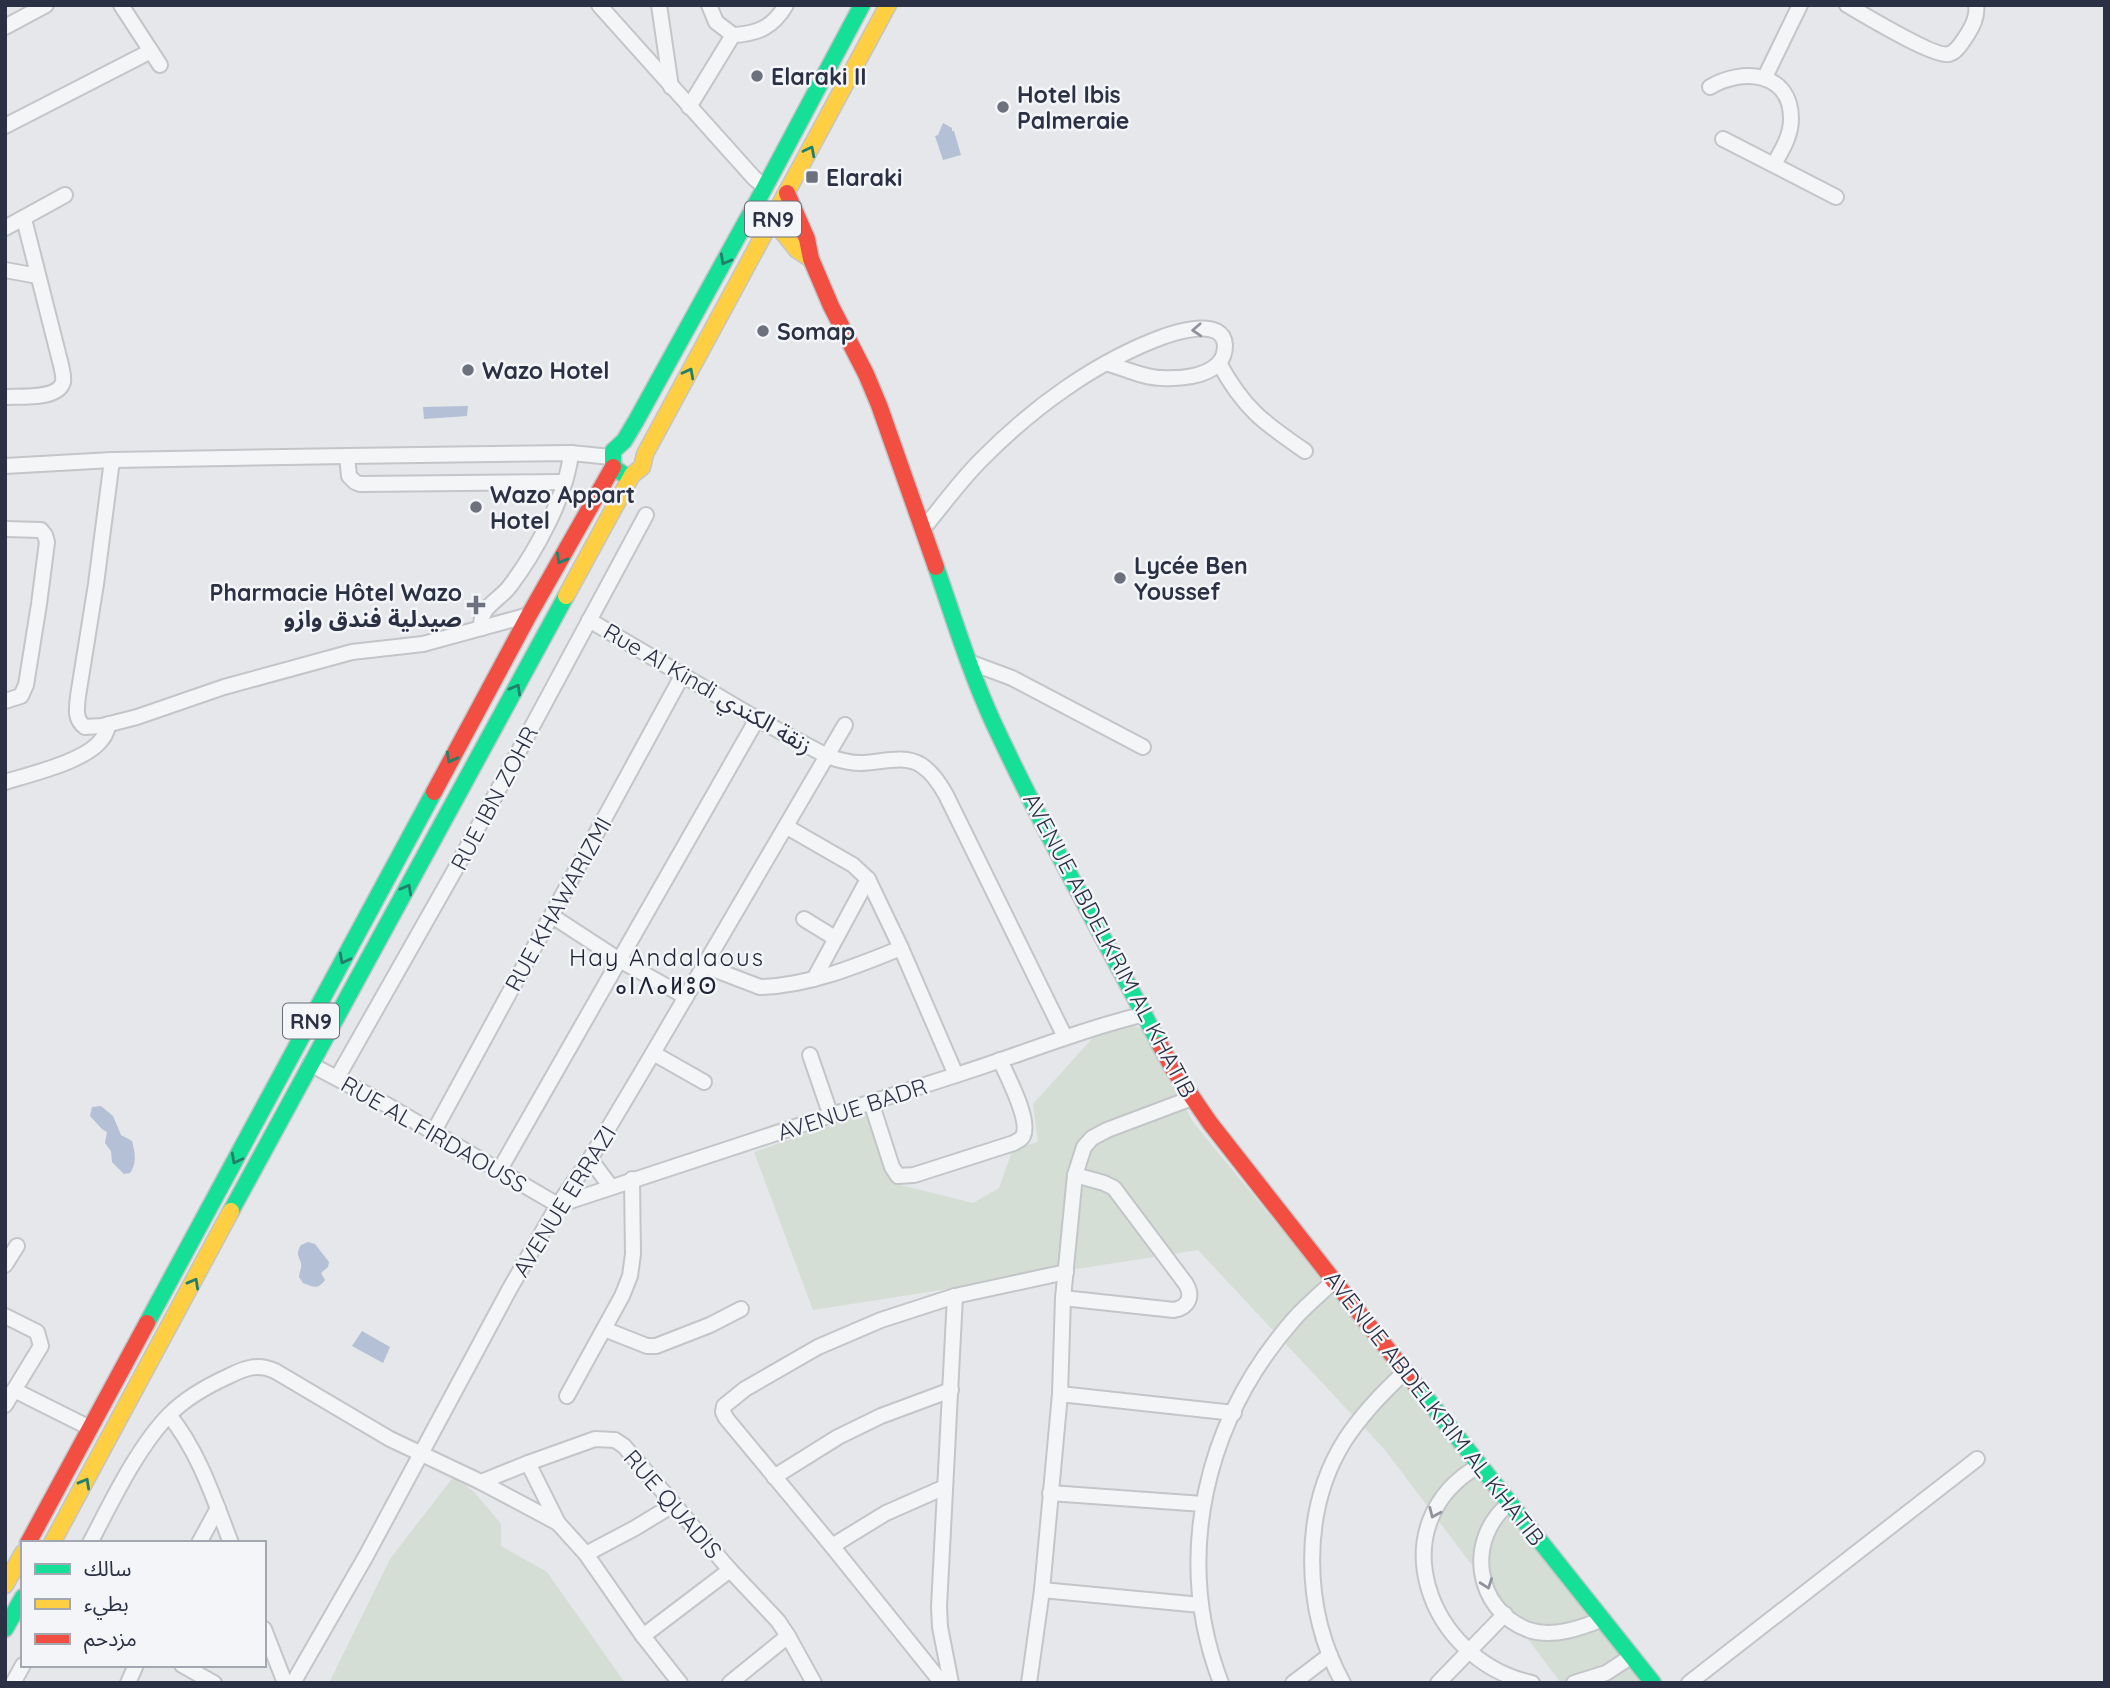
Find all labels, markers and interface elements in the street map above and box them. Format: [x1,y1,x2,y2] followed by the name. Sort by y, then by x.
[771,62,867,91] place label: Elaraki II
[749,68,765,84] marker: Elaraki II
[1017,80,1129,135] place label: Hotel Ibis Palmeraie
[995,99,1011,115] marker: Hotel Ibis Palmeraie
[801,146,815,158] one-way arrow
[826,163,902,192] place label: Elaraki
[804,169,820,185] marker: Elaraki
[745,202,801,236] road number: RN9
[720,252,733,265] one-way arrow
[777,317,855,346] place label: Somap
[1191,322,1202,337] one-way arrow
[755,323,771,339] marker: Somap
[482,356,610,385] place label: Wazo Hotel
[460,362,476,378] marker: Wazo Hotel
[681,367,694,380] one-way arrow
[490,480,635,535] place label: Wazo Appart Hotel
[468,499,484,515] marker: Wazo Appart Hotel
[1134,551,1248,606] place label: Lycée Ben Youssef
[556,552,569,564] one-way arrow
[1112,570,1128,586] marker: Lycée Ben Youssef
[210,578,462,633] place label: Pharmacie Hôtel Wazo صيدلية فندق وازو
[468,597,484,613] marker: Pharmacie Hôtel Wazo صيدلية فندق وازو
[597,616,818,763] street label: Rue Al Kindi زنقة الكندي
[508,684,521,697] one-way arrow
[444,721,544,875] street label: RUE IBN ZOHR
[446,751,459,763] one-way arrow
[1017,788,1203,1102] street label: AVENUE ABDELKRIM AL KHATIB
[498,812,618,996] street label: RUE KHAWARIZMI
[399,884,412,896] one-way arrow
[569,942,765,1000] district label: Hay Andalaous ⴰⵏⴷⴰⵍⵓⵙ
[339,952,352,964] one-way arrow
[283,1004,339,1038] road number: RN9
[336,1069,532,1199] street label: RUE AL FIRDAOUSS
[774,1071,930,1147] street label: AVENUE BADR
[506,1120,622,1282] street label: AVENUE ERRAZI
[231,1152,244,1164] one-way arrow
[1319,1265,1551,1551] street label: AVENUE ABDELKRIM AL KHATIB
[186,1278,199,1290] one-way arrow
[618,1443,728,1565] street label: RUE QUADIS
[77,1478,90,1490] one-way arrow
[1428,1505,1442,1518] one-way arrow
[21,1541,266,1667] legend
[84,1555,131,1581] text: سالك
[1478,1578,1492,1590] one-way arrow
[84,1590,129,1620] text: بطيء
[84,1625,137,1654] text: مزدحم

